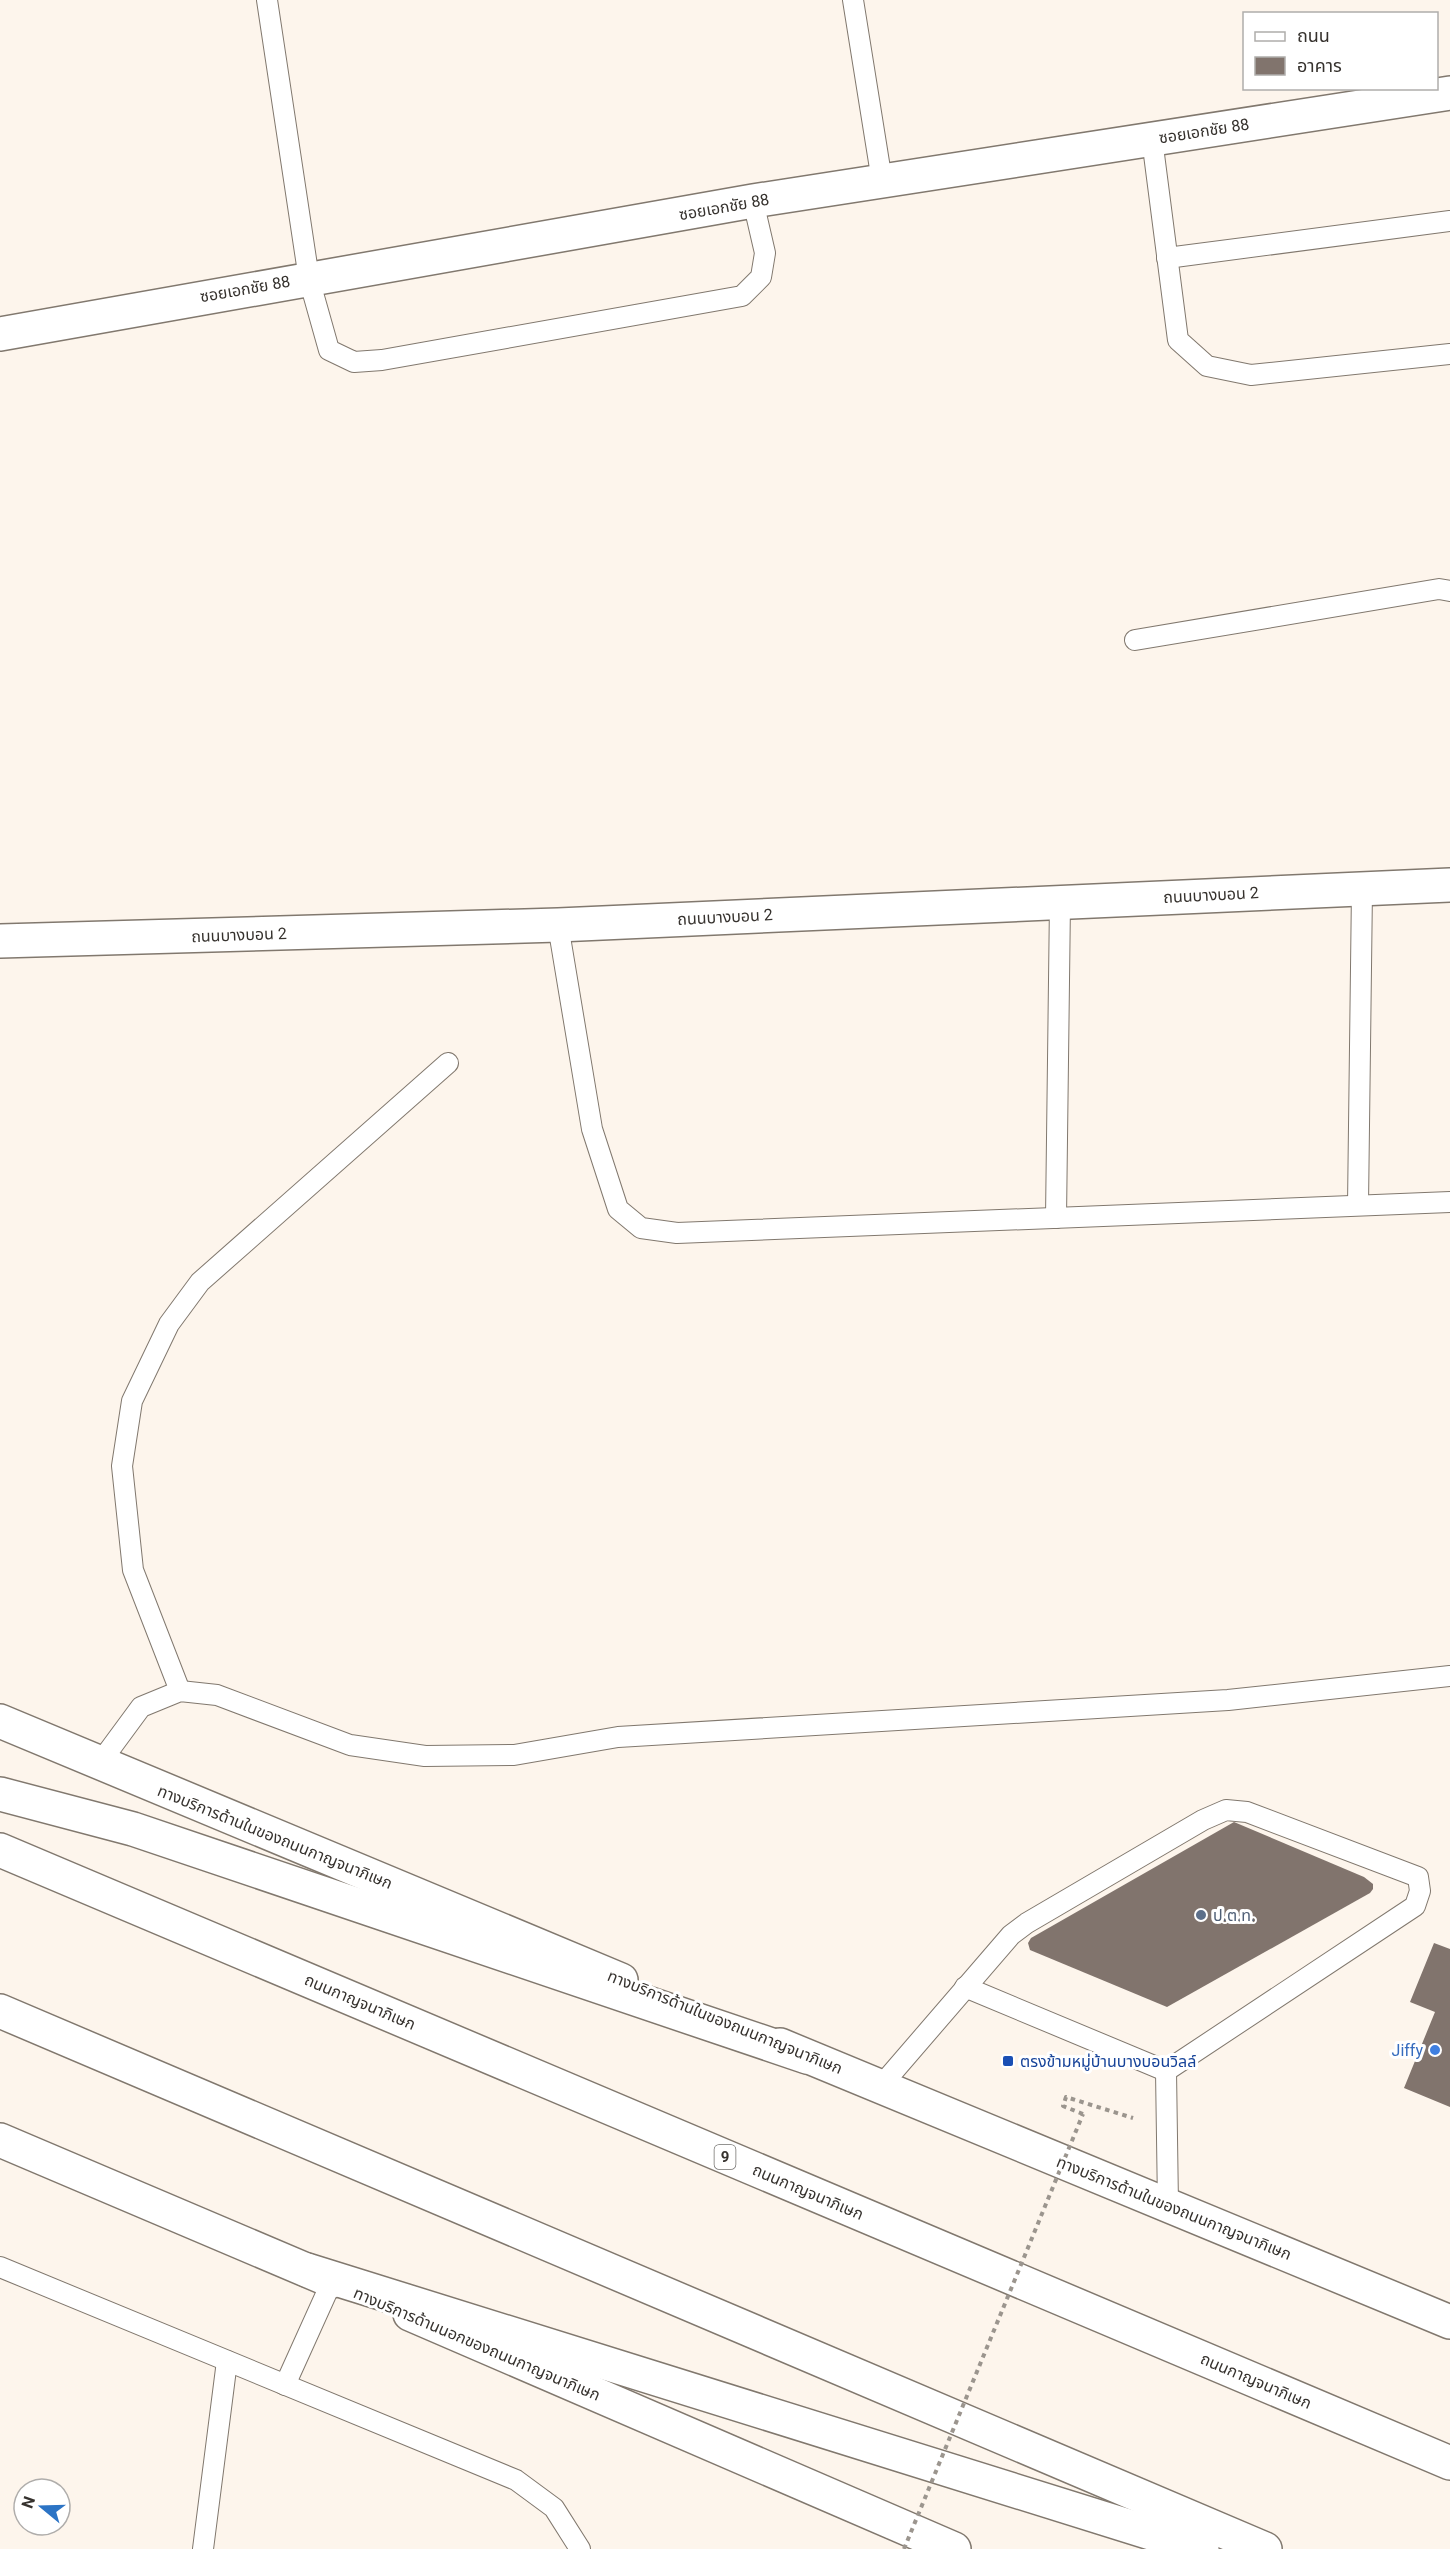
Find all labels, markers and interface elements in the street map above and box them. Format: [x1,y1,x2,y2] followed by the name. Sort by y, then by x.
[1243,12,1438,90] legend
[1297,25,1330,46] text: ถนน
[1297,55,1342,76] text: อาคาร
[1157,114,1251,148] street label: ซอยเอกชัย 88
[677,190,771,224] street label: ซอยเอกชัย 88
[198,272,292,306] street label: ซอยเอกชัย 88
[1163,883,1259,907] street label: ถนนบางบอน 2
[677,905,773,929] street label: ถนนบางบอน 2
[191,924,287,946] street label: ถนนบางบอน 2
[155,1781,395,1893] street label: ทางบริการด้านในของถนนกาญจนาภิเษก
[1213,1906,1255,1925] place label: ป.ต.ท.
[1194,1908,1208,1922] marker: ป.ต.ท.
[605,1966,845,2078] street label: ทางบริการด้านในของถนนกาญจนาภิเษก
[302,1970,418,2034] street label: ถนนกาญจนาภิเษก
[1392,2041,1423,2060] place label: Jiffy
[1428,2043,1442,2057] marker: Jiffy
[1020,2052,1196,2071] place label: ตรงข้ามหมู่บ้านบางบอนวิลล์
[1001,2054,1015,2068] marker: ตรงข้ามหมู่บ้านบางบอนวิลล์
[714,2145,736,2169] road number: 9
[1054,2152,1294,2264] street label: ทางบริการด้านในของถนนกาญจนาภิเษก
[750,2160,866,2224] street label: ถนนกาญจนาภิเษก
[351,2283,603,2405] street label: ทางบริการด้านนอกของถนนกาญจนาภิเษก
[1198,2349,1314,2413] street label: ถนนกาญจนาภิเษก
[12,2477,72,2537] north arrow
[17,2494,39,2511] text: N

